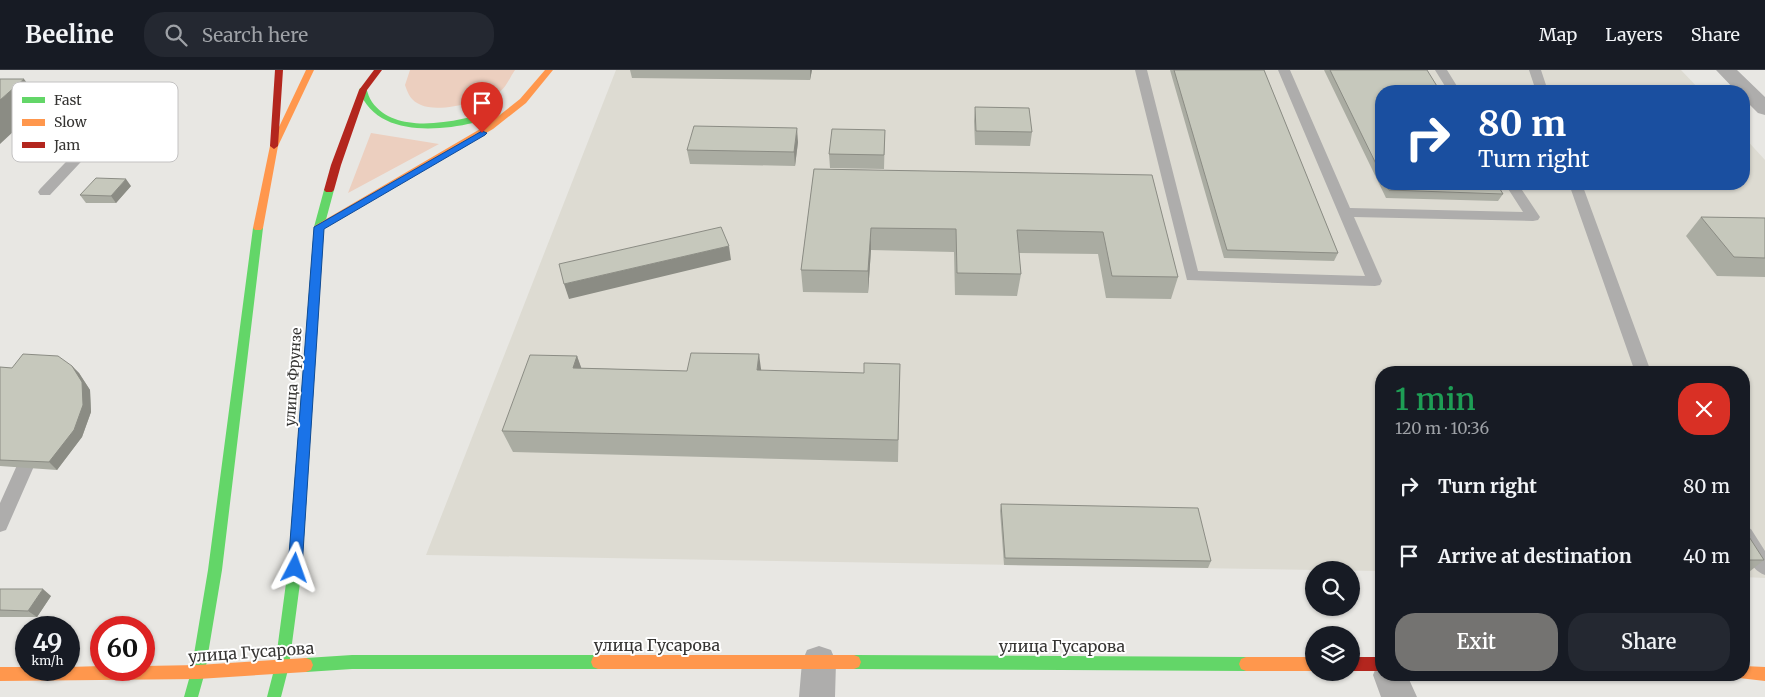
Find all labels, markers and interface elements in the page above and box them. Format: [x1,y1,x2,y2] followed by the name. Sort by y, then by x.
[144,12,494,57] search box
[25,19,114,50] text: Beeline
[162,21,190,49] icon: search
[202,23,308,47] text: Search here
[1539,23,1577,46] text: Map
[1605,23,1663,46] text: Layers
[1691,23,1740,46] text: Share
[12,82,178,162] legend
[461,82,503,133] pin
[468,89,496,117] icon: arrive
[54,91,82,109] text: Fast
[1478,102,1566,146] text: 80 m
[1395,105,1460,170] icon: right
[54,113,87,131] text: Slow
[53,136,80,154] text: Jam
[1478,145,1589,173] text: Turn right
[281,327,305,427] street label: улица Фрунзе
[1395,380,1476,418] text: 1 min
[1678,383,1730,435] button: close
[1395,418,1489,438] text: 120 m · 10:36
[1395,472,1423,500] icon: right
[1438,474,1537,498] text: Turn right
[1683,474,1730,498] text: 80 m
[268,541,320,593] position arrow
[1395,542,1423,570] icon: arrive
[1438,544,1632,568] text: Arrive at destination
[1683,544,1730,568] text: 40 m
[1305,561,1360,681] map controls
[1305,561,1360,616] button: search
[1395,613,1558,671] button: Exit
[1568,613,1730,671] button: Share
[90,616,155,681] speed limit sign: 60
[33,626,62,658] text: 49
[1305,626,1360,681] button: layers
[594,635,721,655] street label: улица Гусарова
[999,636,1126,656] street label: улица Гусарова
[187,638,315,666] street label: улица Гусарова
[32,653,63,668] text: km/h

